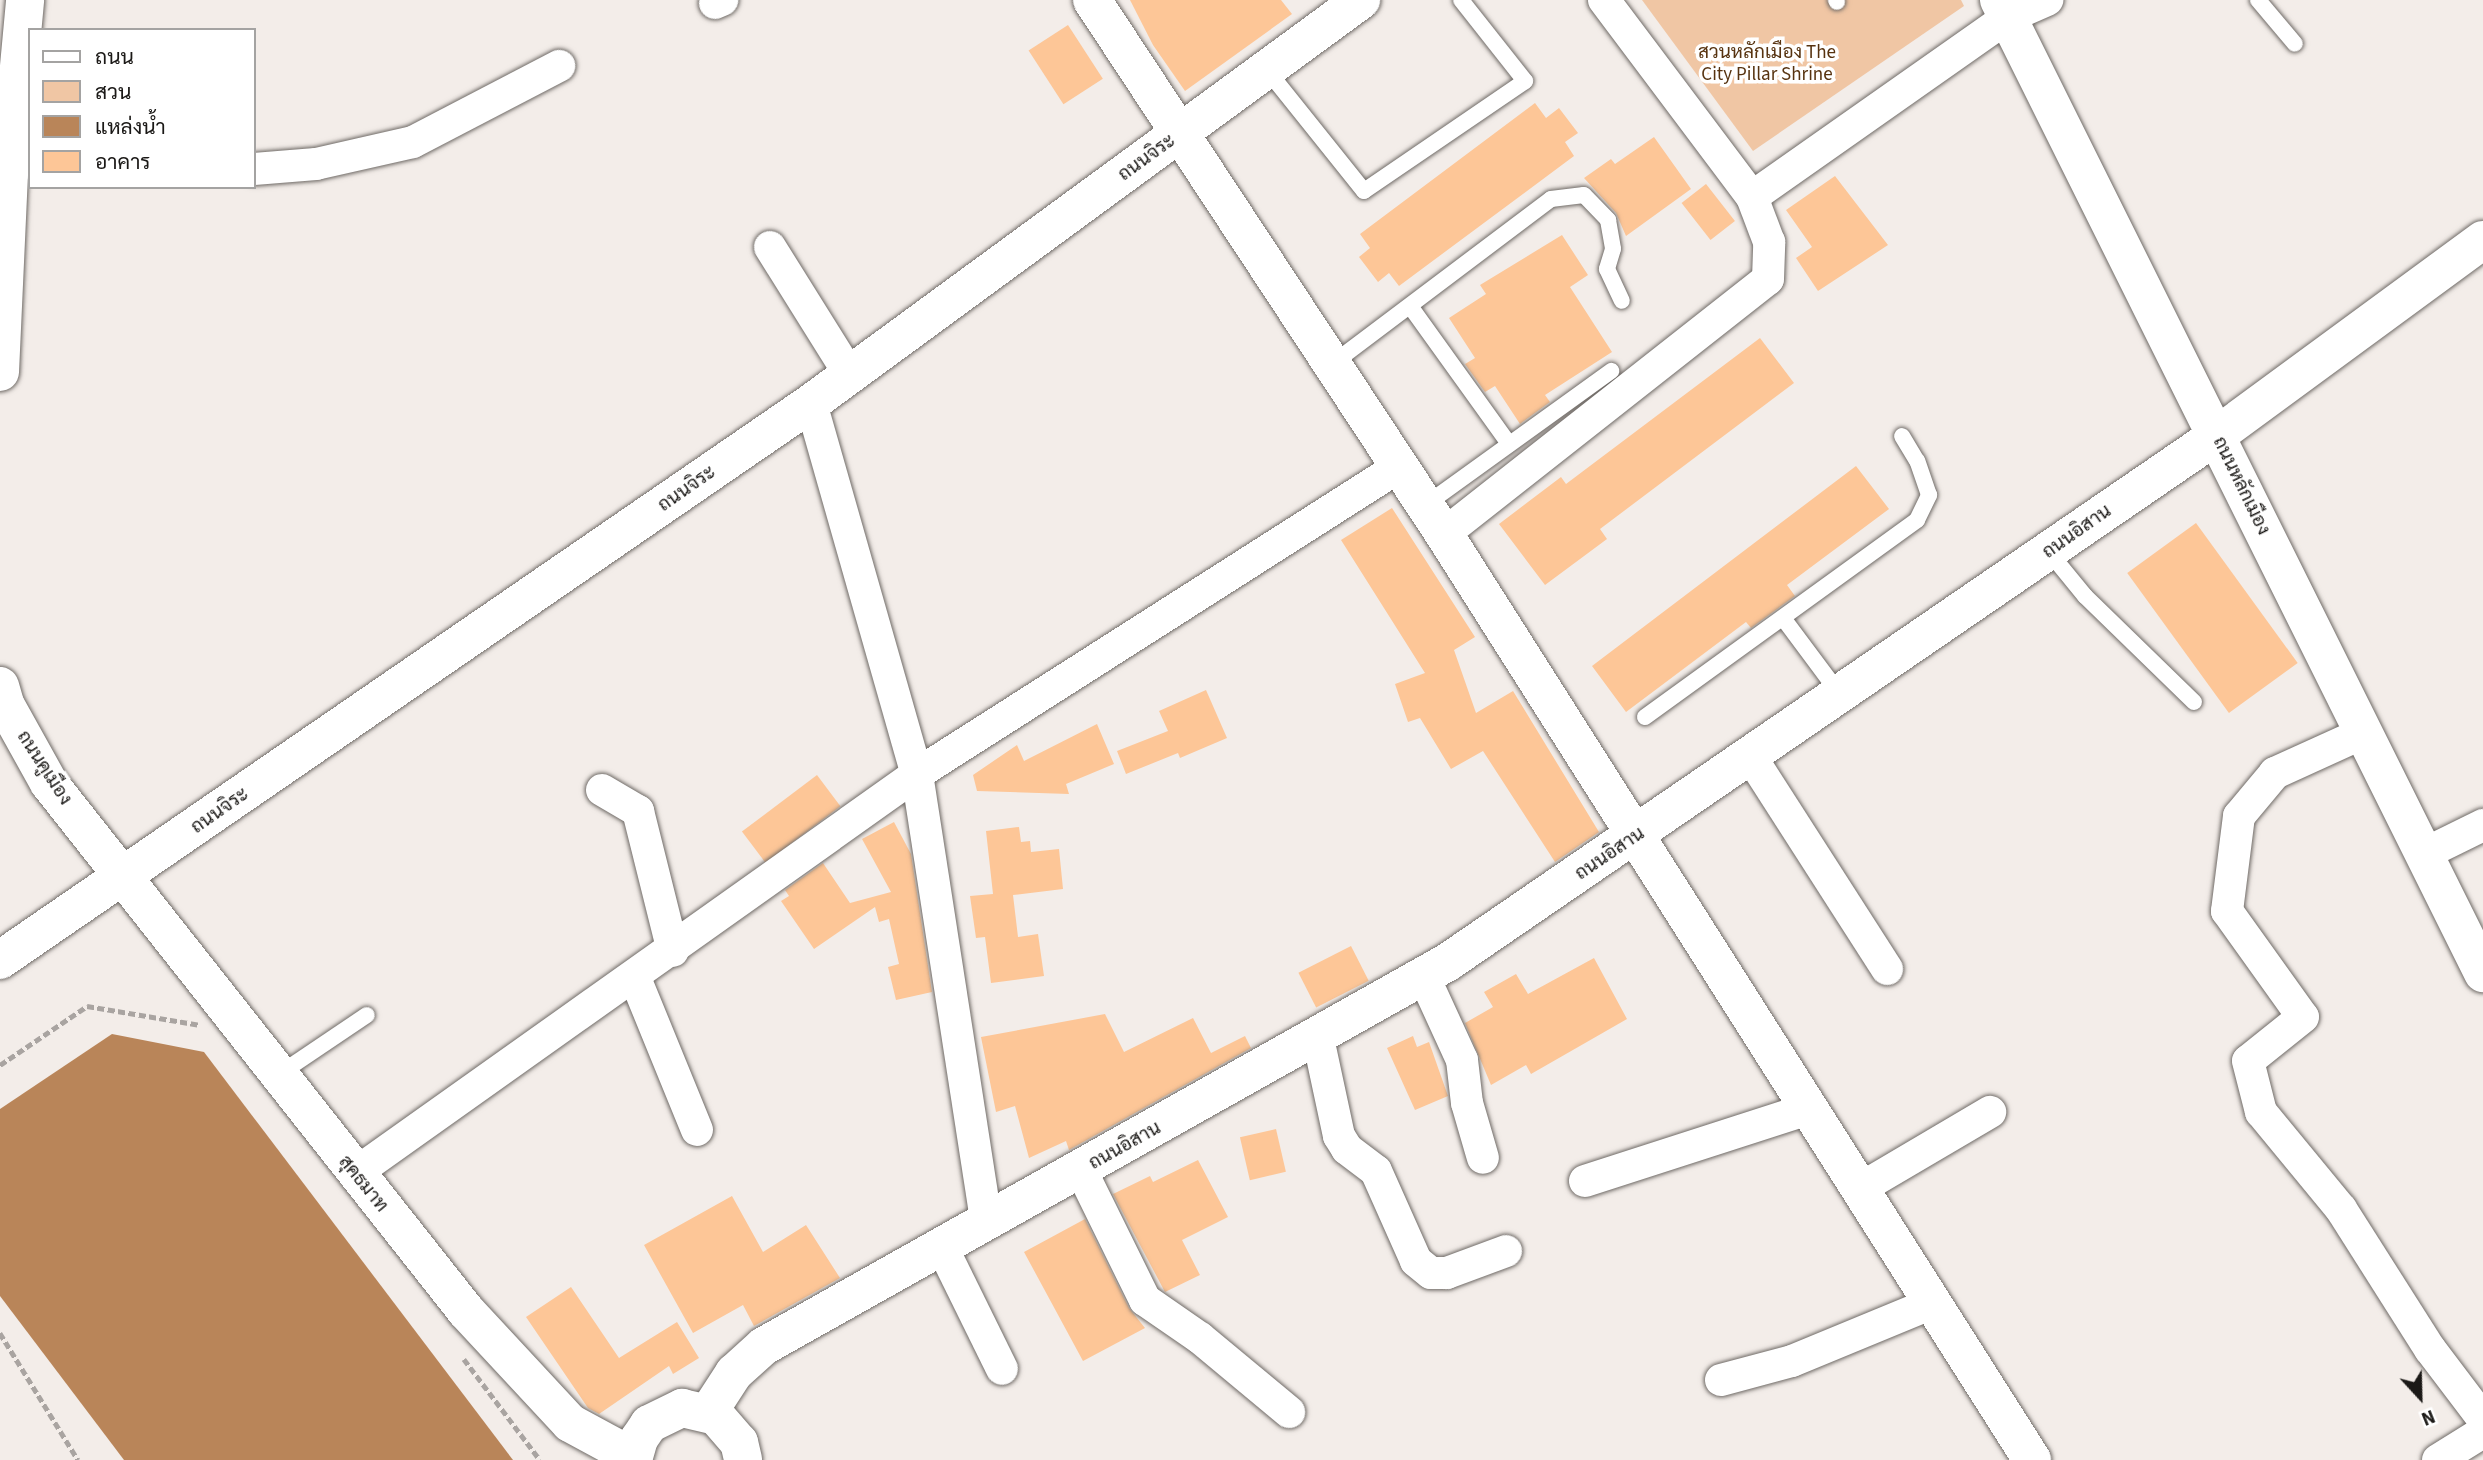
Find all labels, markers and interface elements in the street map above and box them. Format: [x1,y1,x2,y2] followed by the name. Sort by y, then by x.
[28,28,256,189] legend
[95,42,134,72] text: ถนน
[1698,42,1836,86] park label: สวนหลักเมือง The City Pillar Shrine
[95,77,131,107] text: สวน
[95,112,166,142] text: แหล่งน้ำ
[1114,130,1180,186] street label: ถนนจิระ
[95,147,151,177] text: อาคาร
[2207,433,2275,539] street label: ถนนหลักเมือง
[654,461,720,517] street label: ถนนจิระ
[2038,500,2116,564] street label: ถนนอิสาน
[12,727,76,809] street label: ถนนคูเมือง
[187,783,253,839] street label: ถนนจิระ
[1571,823,1649,885] street label: ถนนอิสาน
[1085,1117,1165,1175] street label: ถนนอิสาน
[333,1151,393,1217] street label: สุคธมาท
[2385,1362,2455,1432] north arrow
[2417,1402,2439,1432] text: N

